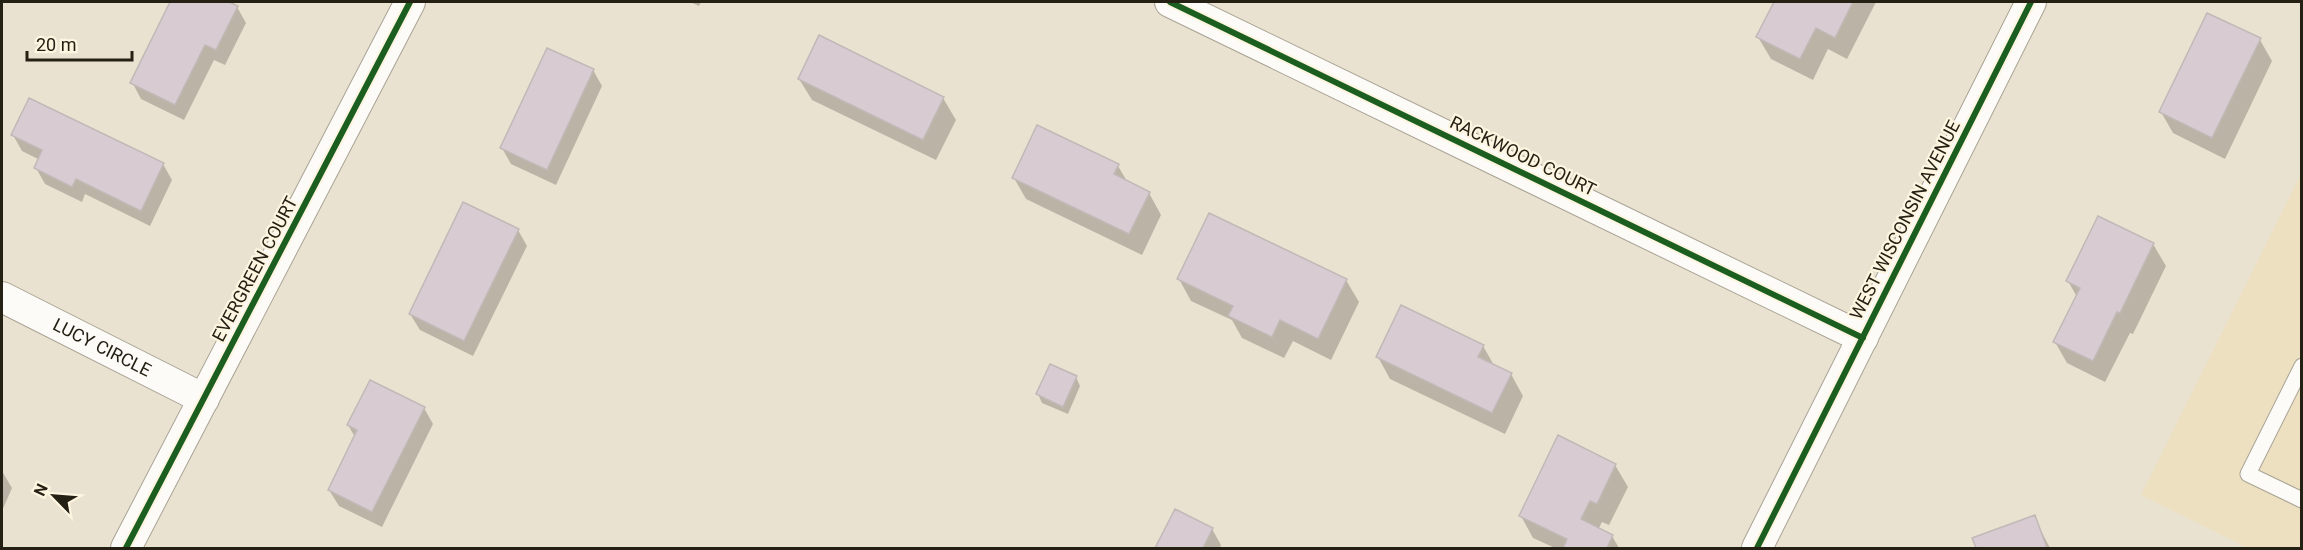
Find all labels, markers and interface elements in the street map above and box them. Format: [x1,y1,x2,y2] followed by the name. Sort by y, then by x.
[27,24,132,62] scale bar
[36,34,76,55] text: 20 m
[1447,111,1600,200] street label: RACKWOOD COURT
[1845,117,1964,323] street label: WEST WISCONSIN AVENUE
[207,193,302,345] street label: EVERGREEN COURT
[50,313,155,381] street label: LUCY CIRCLE
[24,466,84,526] north arrow
[30,481,52,499] text: N

